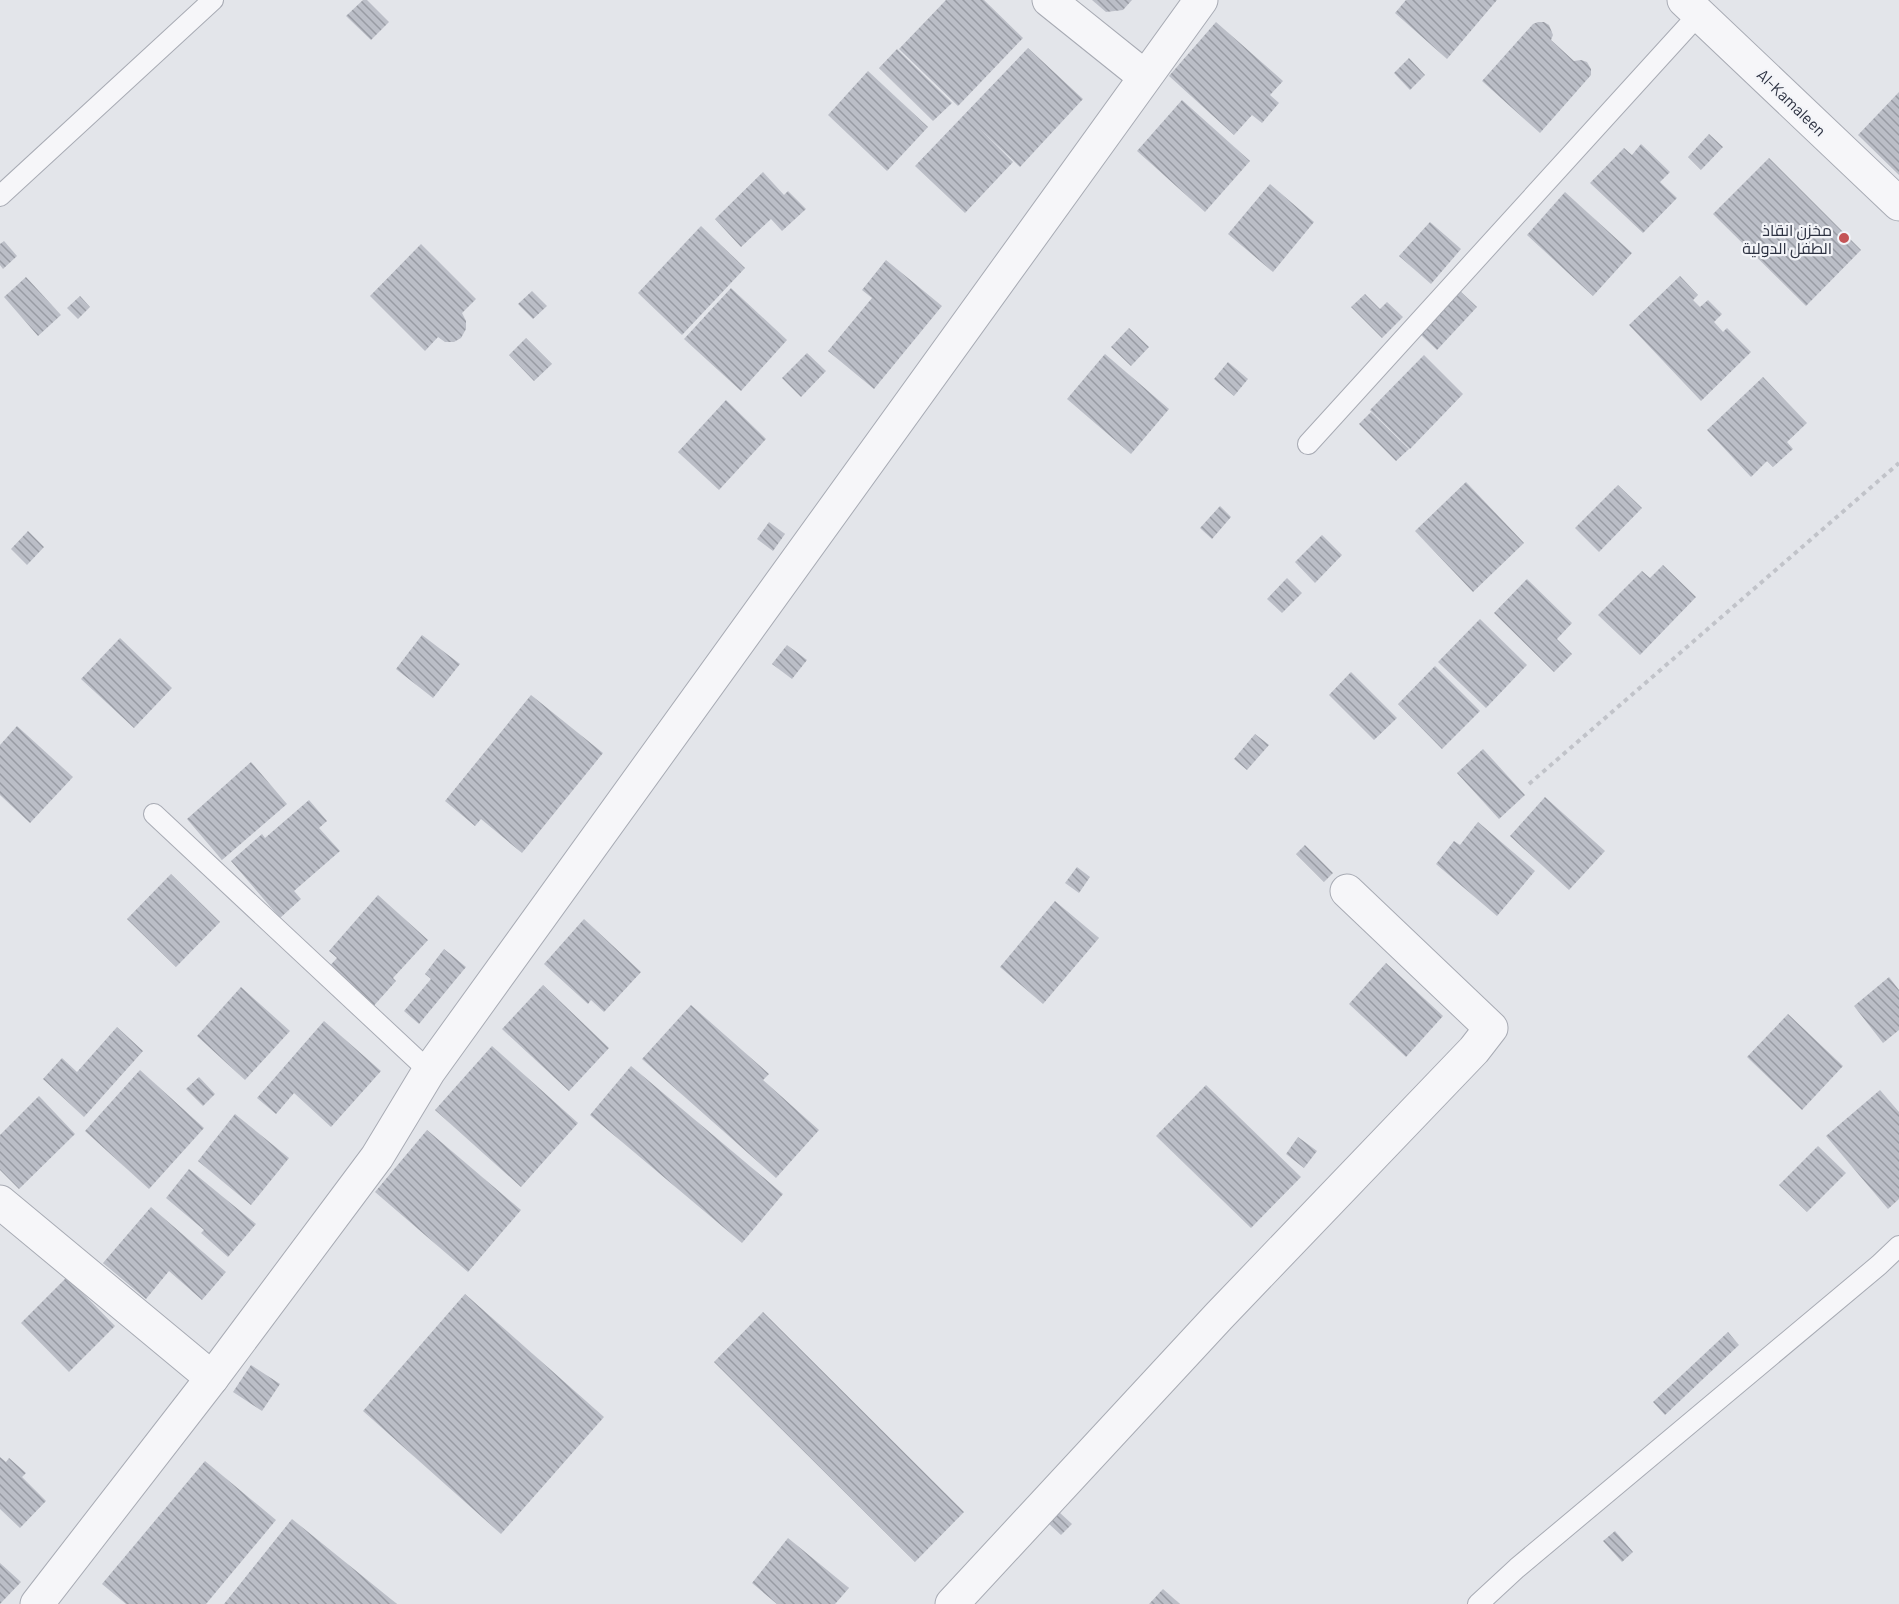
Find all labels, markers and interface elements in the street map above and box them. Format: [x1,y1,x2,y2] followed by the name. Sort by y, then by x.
[1754,64,1830,140] street label: Al-Kamaleen
[1742,220,1832,259] place label: مخزن انقاذ الطفل الدولية
[1837,231,1851,245] marker: مخزن انقاذ الطفل الدولية

